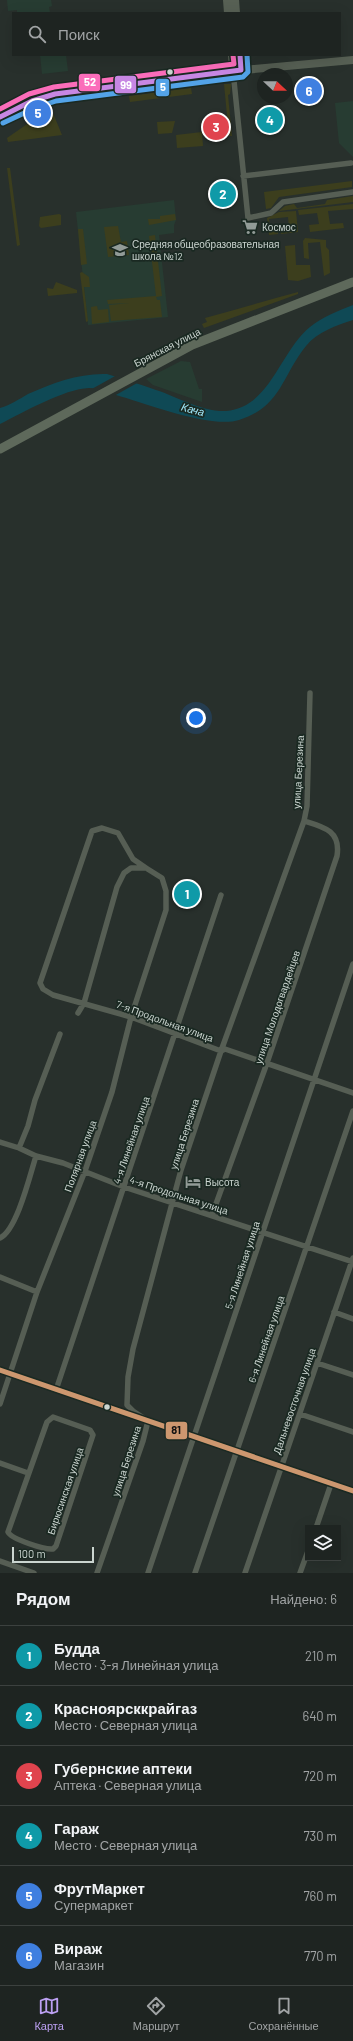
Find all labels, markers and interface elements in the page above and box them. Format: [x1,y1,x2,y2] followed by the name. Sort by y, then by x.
[12,12,341,56] search box
[26,23,48,45] icon: search
[58,25,100,43] text: Поиск
[165,67,175,77] unlabelled marker
[257,68,293,104] north arrow
[78,73,101,92] line badge: 52
[84,75,96,88] text: 52
[114,75,137,94] line badge: 99
[296,76,322,106] pin: 6
[120,78,132,91] text: 99
[155,78,170,97] line badge: 5
[160,80,166,93] text: 5
[25,98,51,128] pin: 5
[257,105,283,135] pin: 4
[203,112,229,142] pin: 3
[210,179,236,209] pin: 2
[241,218,259,236] supermarket icon: Космос
[262,221,296,233] place label: Космос
[132,238,279,262] place label: Средняя общеобразовательная школа №12
[111,241,129,259] school or university icon: Средняя общеобразовательная школа №12
[132,325,203,369] street label: Брянская улица
[180,400,206,418] water label: Кача
[186,708,206,728] your location
[290,734,306,809] street label: улица Березина
[174,879,200,909] pin: 1
[252,949,302,1065] street label: улица Молодогвардейцев
[115,998,216,1044] street label: 7-я Продольная улица
[110,1094,152,1185] street label: 4-я Линейная улица
[167,1097,201,1171] street label: улица Березина
[61,1118,99,1193] street label: Полярная улица
[128,1173,230,1217] street label: 4-я Продольная улица
[184,1173,202,1191] hotel icon: Высота
[205,1176,240,1188] place label: Высота
[222,1219,262,1310] street label: 5-я Линейная улица
[245,1293,287,1384] street label: 6-я Линейная улица
[270,1346,318,1456] street label: Дальневосточная улица
[102,1402,112,1412] unlabelled marker
[165,1421,188,1440] line badge: 81
[171,1423,181,1436] text: 81
[109,1424,143,1498] street label: улица Березина
[44,1445,86,1536] street label: Бирюсинская улица
[305,1525,341,1561] map controls
[305,1525,341,1561] button: layers
[12,1545,94,1564] scale bar
[18,1547,46,1560] text: 100 m
[16,1588,71,1608] text: Рядом
[270,1591,337,1607] text: Найдено: 6
[54,1639,100,1657] text: Будда
[27,1648,31,1664] text: 1
[305,1648,337,1664] text: 210 m
[54,1657,218,1673] text: Место · 3-я Линейная улица
[54,1699,197,1717] text: Красноярсккрайгаз
[25,1708,33,1724] text: 2
[302,1708,337,1724] text: 640 m
[54,1717,197,1733] text: Место · Северная улица
[54,1759,192,1777] text: Губернские аптеки
[25,1768,33,1784] text: 3
[303,1768,337,1784] text: 720 m
[54,1777,202,1793] text: Аптека · Северная улица
[54,1819,99,1837] text: Гараж
[25,1828,33,1844] text: 4
[303,1828,337,1844] text: 730 m
[54,1837,197,1853] text: Место · Северная улица
[54,1879,145,1897] text: ФрутМаркет
[25,1888,33,1904] text: 5
[303,1888,337,1904] text: 760 m
[54,1897,133,1913] text: Супермаркет
[54,1939,102,1957] text: Вираж
[26,1948,32,1964] text: 6
[304,1948,337,1964] text: 770 m
[54,1957,104,1973] text: Магазин
[34,1995,64,2032] tab: Карта
[133,1995,180,2032] tab: Маршрут
[249,1995,319,2032] tab: Сохранённые

